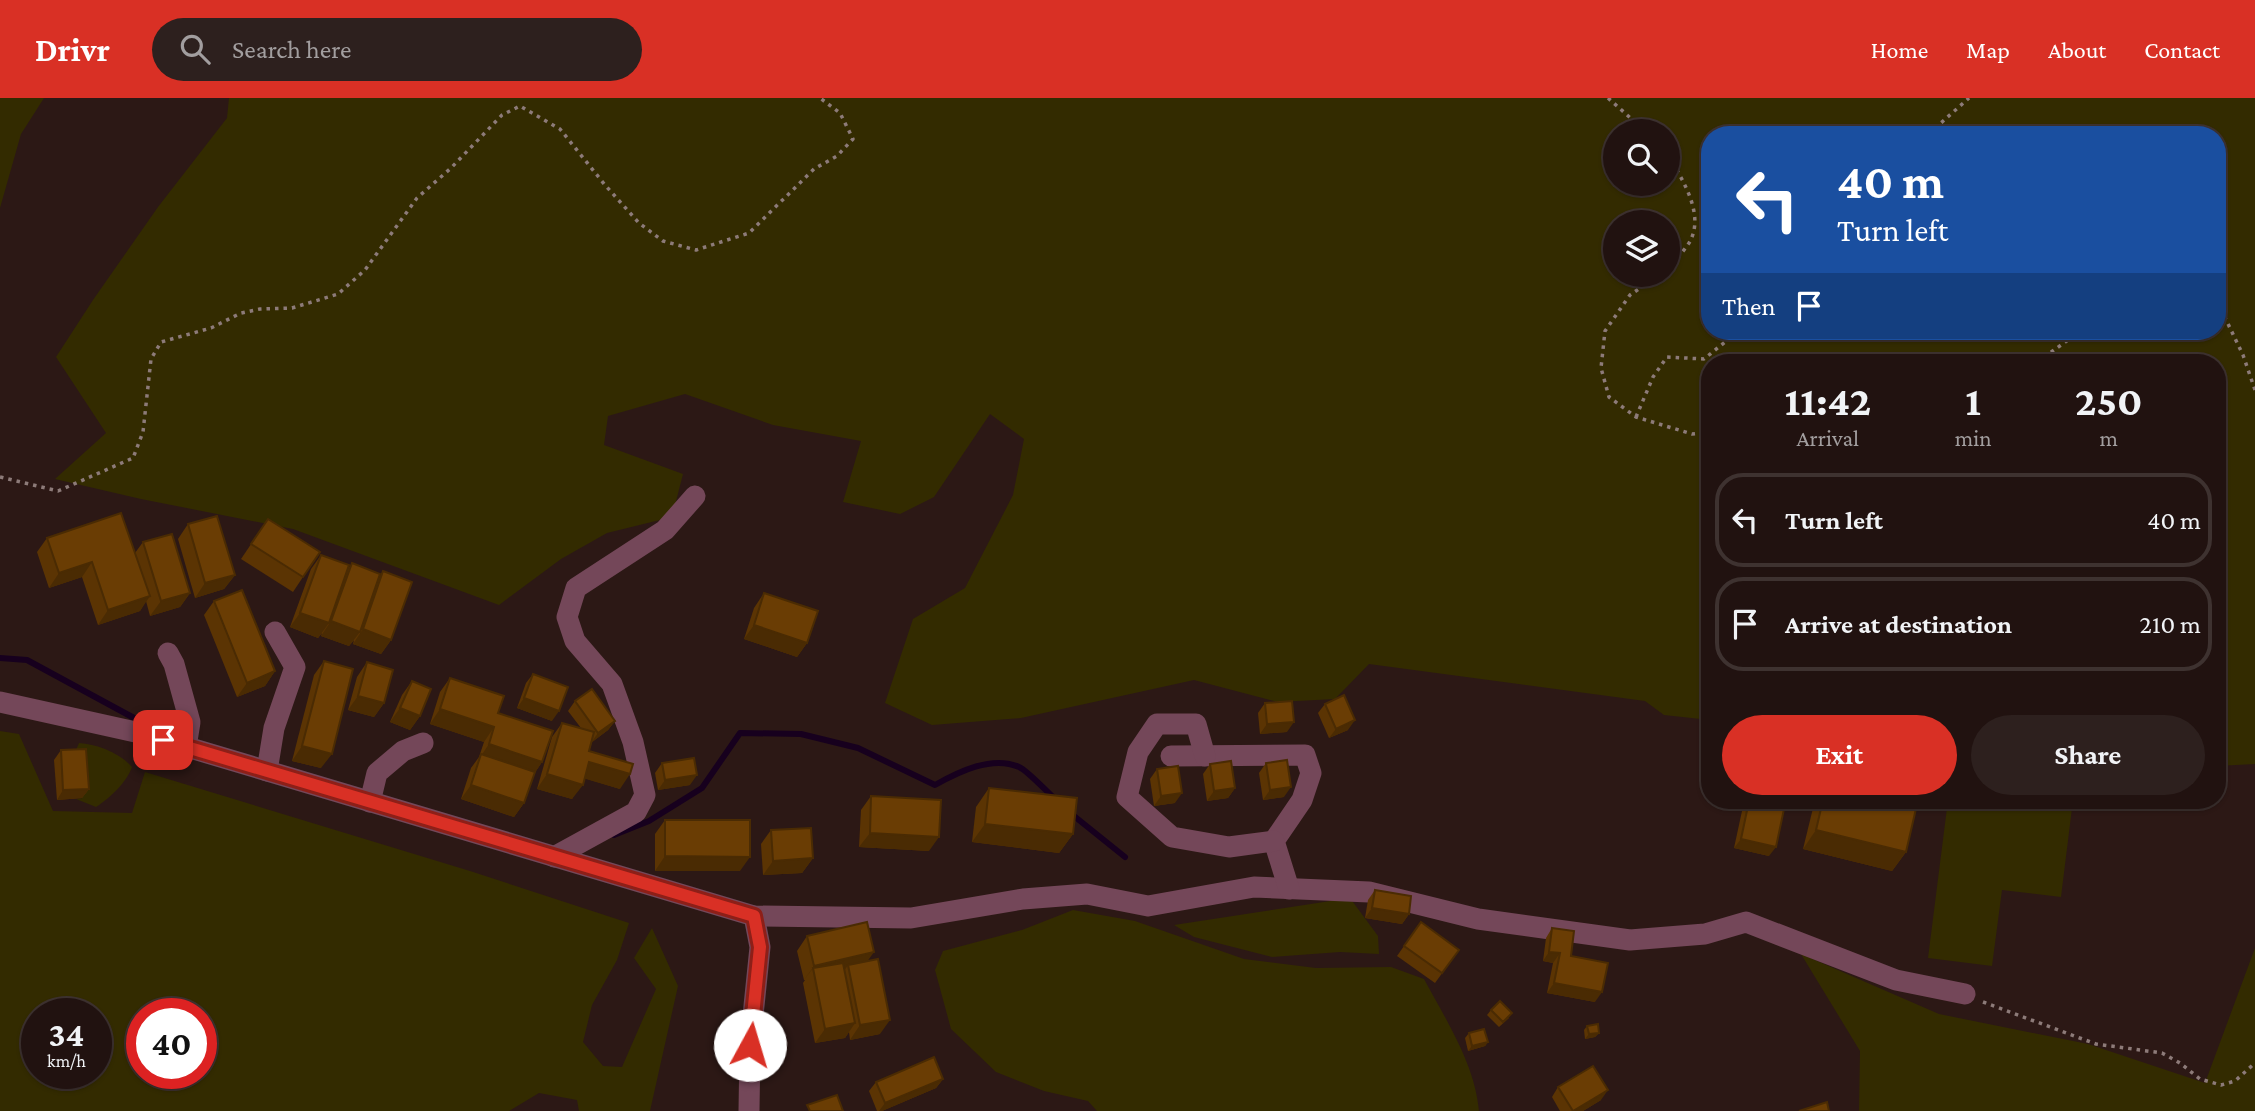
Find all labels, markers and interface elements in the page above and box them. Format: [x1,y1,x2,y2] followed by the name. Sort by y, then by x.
[152,18,642,81] search box
[176,30,214,68] icon: search
[35,31,110,68] text: Drivr
[232,35,351,64] text: Search here
[1871,36,1928,63] text: Home
[1966,36,2010,63] text: Map
[2048,36,2106,63] text: About
[2144,36,2220,63] text: Contact
[1603,119,1680,287] map controls
[1603,119,1680,196] button: search
[1722,154,1813,245] icon: left
[1837,154,1944,209] text: 40 m
[1603,210,1680,287] button: layers
[1837,212,1948,248] text: Turn left
[1790,287,1828,325] icon: arrive
[1722,292,1776,321] text: Then
[1784,377,1871,424] text: 11:42
[1965,377,1981,424] text: 1
[2075,377,2143,424] text: 250
[1797,425,1859,451] text: Arrival
[1955,425,1992,451] text: min
[2100,425,2118,451] text: m
[1726,501,1764,539] icon: left
[1785,506,1883,535] text: Turn left
[2147,506,2201,535] text: 40 m
[1726,605,1764,643] icon: arrive
[1785,610,2012,639] text: Arrive at destination
[2140,610,2201,639] text: 210 m
[133,710,193,770] pin
[1722,715,1957,795] button: Exit
[1971,715,2205,795] button: Share
[144,721,182,759] icon: arrive
[126,998,217,1089] speed limit sign: 40
[713,1008,787,1082] position arrow
[49,1015,84,1054] text: 34
[47,1051,86,1071] text: km/h

